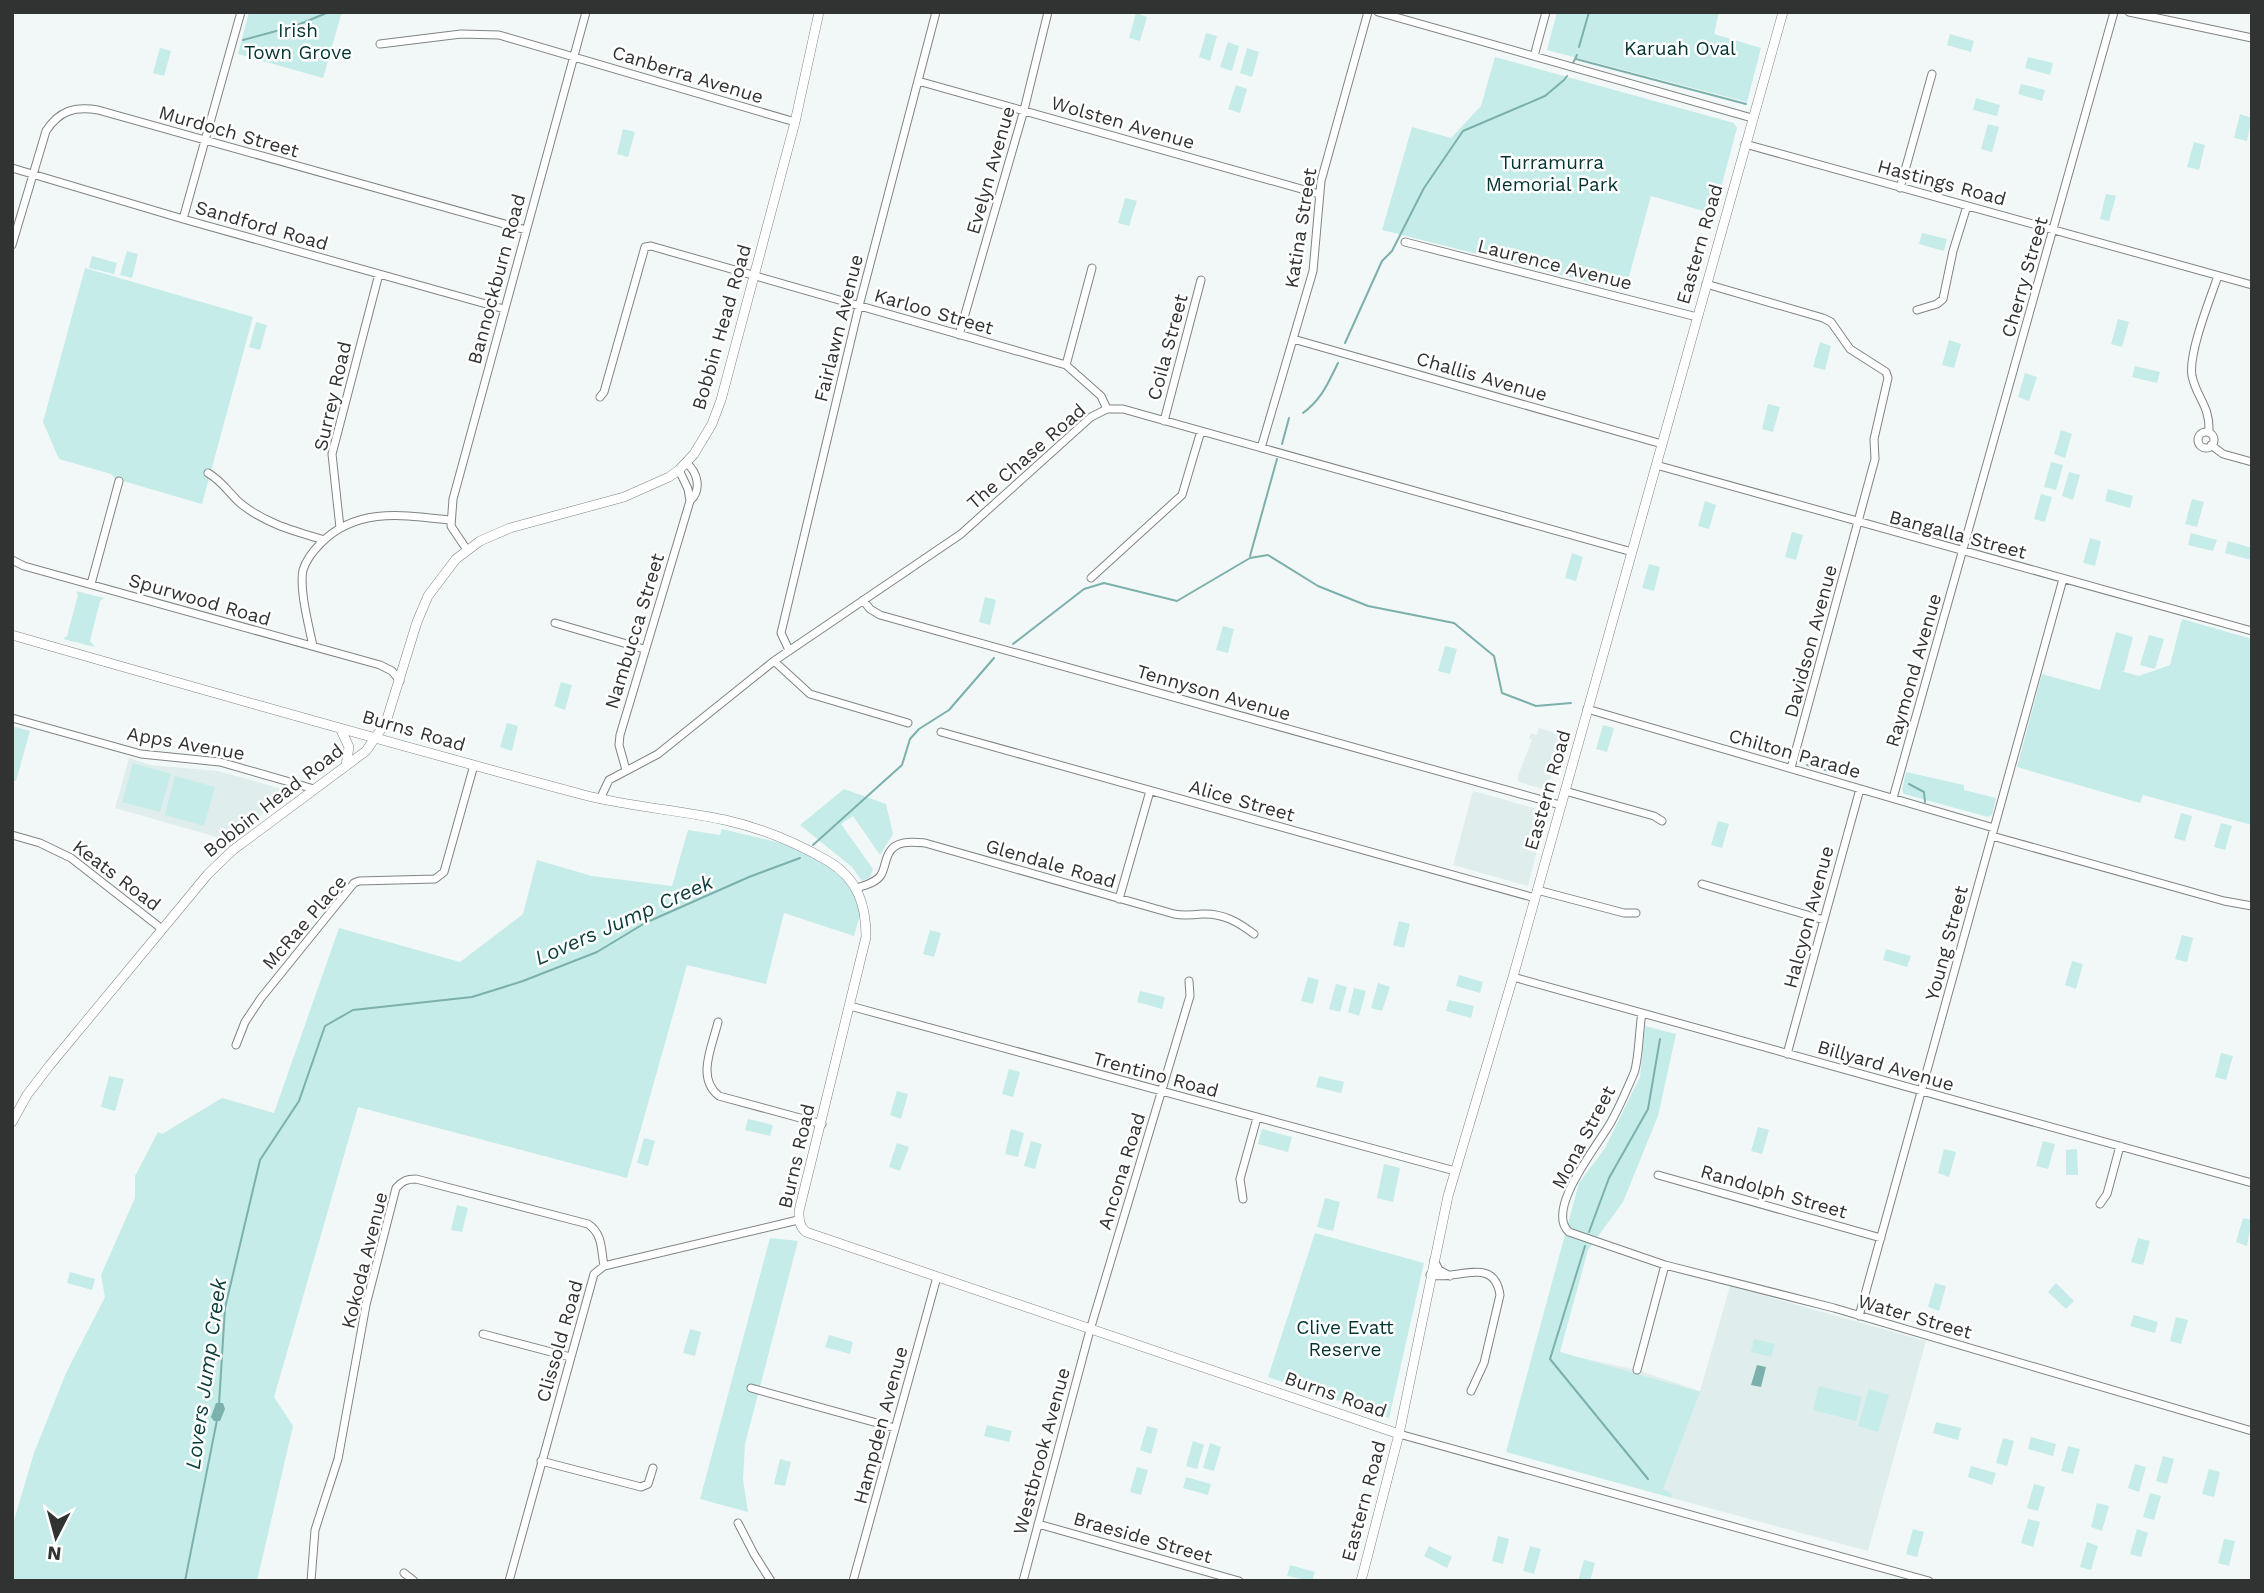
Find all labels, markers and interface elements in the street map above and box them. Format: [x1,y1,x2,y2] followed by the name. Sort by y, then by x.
[244,19,352,64] park label: Irish Town Grove
[1624,37,1736,60] park label: Karuah Oval
[609,41,766,108] street label: Canberra Avenue
[1048,91,1197,154] street label: Wolsten Avenue
[156,100,302,162] street label: Murdoch Street
[961,103,1020,237] street label: Evelyn Avenue
[1486,151,1619,196] park label: Turramurra Memorial Park
[1875,154,2009,211] street label: Hastings Road
[1280,166,1321,290] street label: Katina Street
[1671,181,1728,307] street label: Eastern Road
[463,191,530,367] street label: Bannockburn Road
[193,196,331,255] street label: Sandford Road
[1996,214,2053,340] street label: Cherry Street
[1475,234,1635,295] street label: Laurence Avenue
[687,242,756,413] street label: Bobbin Head Road
[809,252,868,404] street label: Fairlawn Avenue
[872,283,996,339] street label: Karloo Street
[1142,291,1193,403] street label: Coila Street
[309,339,356,453] street label: Surrey Road
[1414,347,1550,406] street label: Challis Avenue
[962,399,1090,514] street label: The Chase Road
[1887,505,2029,564] street label: Bangalla Street
[600,550,669,712] street label: Nambucca Street
[1779,562,1842,720] street label: Davidson Avenue
[126,568,274,631] street label: Spurwood Road
[1881,591,1946,750] street label: Raymond Avenue
[1134,659,1294,725] street label: Tennyson Avenue
[359,705,468,756] street label: Burns Road
[125,722,247,765] street label: Apps Avenue
[1726,724,1864,783] street label: Chilton Parade
[1519,727,1576,853] street label: Eastern Road
[199,739,348,862] street label: Bobbin Head Road
[1186,774,1297,827] street label: Alice Street
[983,834,1119,893] street label: Glendale Road
[68,835,165,916] street label: Keats Road
[1778,843,1839,991] street label: Halcyon Avenue
[531,869,717,970] water label: Lovers Jump Creek
[257,871,352,974] street label: McRae Place
[1920,883,1973,1003] street label: Young Street
[1815,1035,1957,1096] street label: Billyard Avenue
[1090,1047,1221,1102] street label: Trentino Road
[1547,1082,1620,1193] street label: Mona Street
[773,1102,820,1211] street label: Burns Road
[1093,1110,1150,1232] street label: Ancona Road
[1698,1160,1850,1223] street label: Randolph Street
[336,1189,393,1331] street label: Kokoda Avenue
[180,1276,231,1471] water label: Lovers Jump Creek
[531,1277,588,1405] street label: Clissold Road
[1855,1289,1975,1344] street label: Water Street
[1296,1316,1394,1361] park label: Clive Evatt Reserve
[848,1344,913,1506] street label: Hampden Avenue
[1008,1365,1075,1537] street label: Westbrook Avenue
[1282,1366,1390,1423] street label: Burns Road
[1336,1438,1391,1564] street label: Eastern Road
[21,1502,91,1572] north arrow
[1071,1507,1215,1568] street label: Braeside Street
[46,1541,62,1566] text: N

